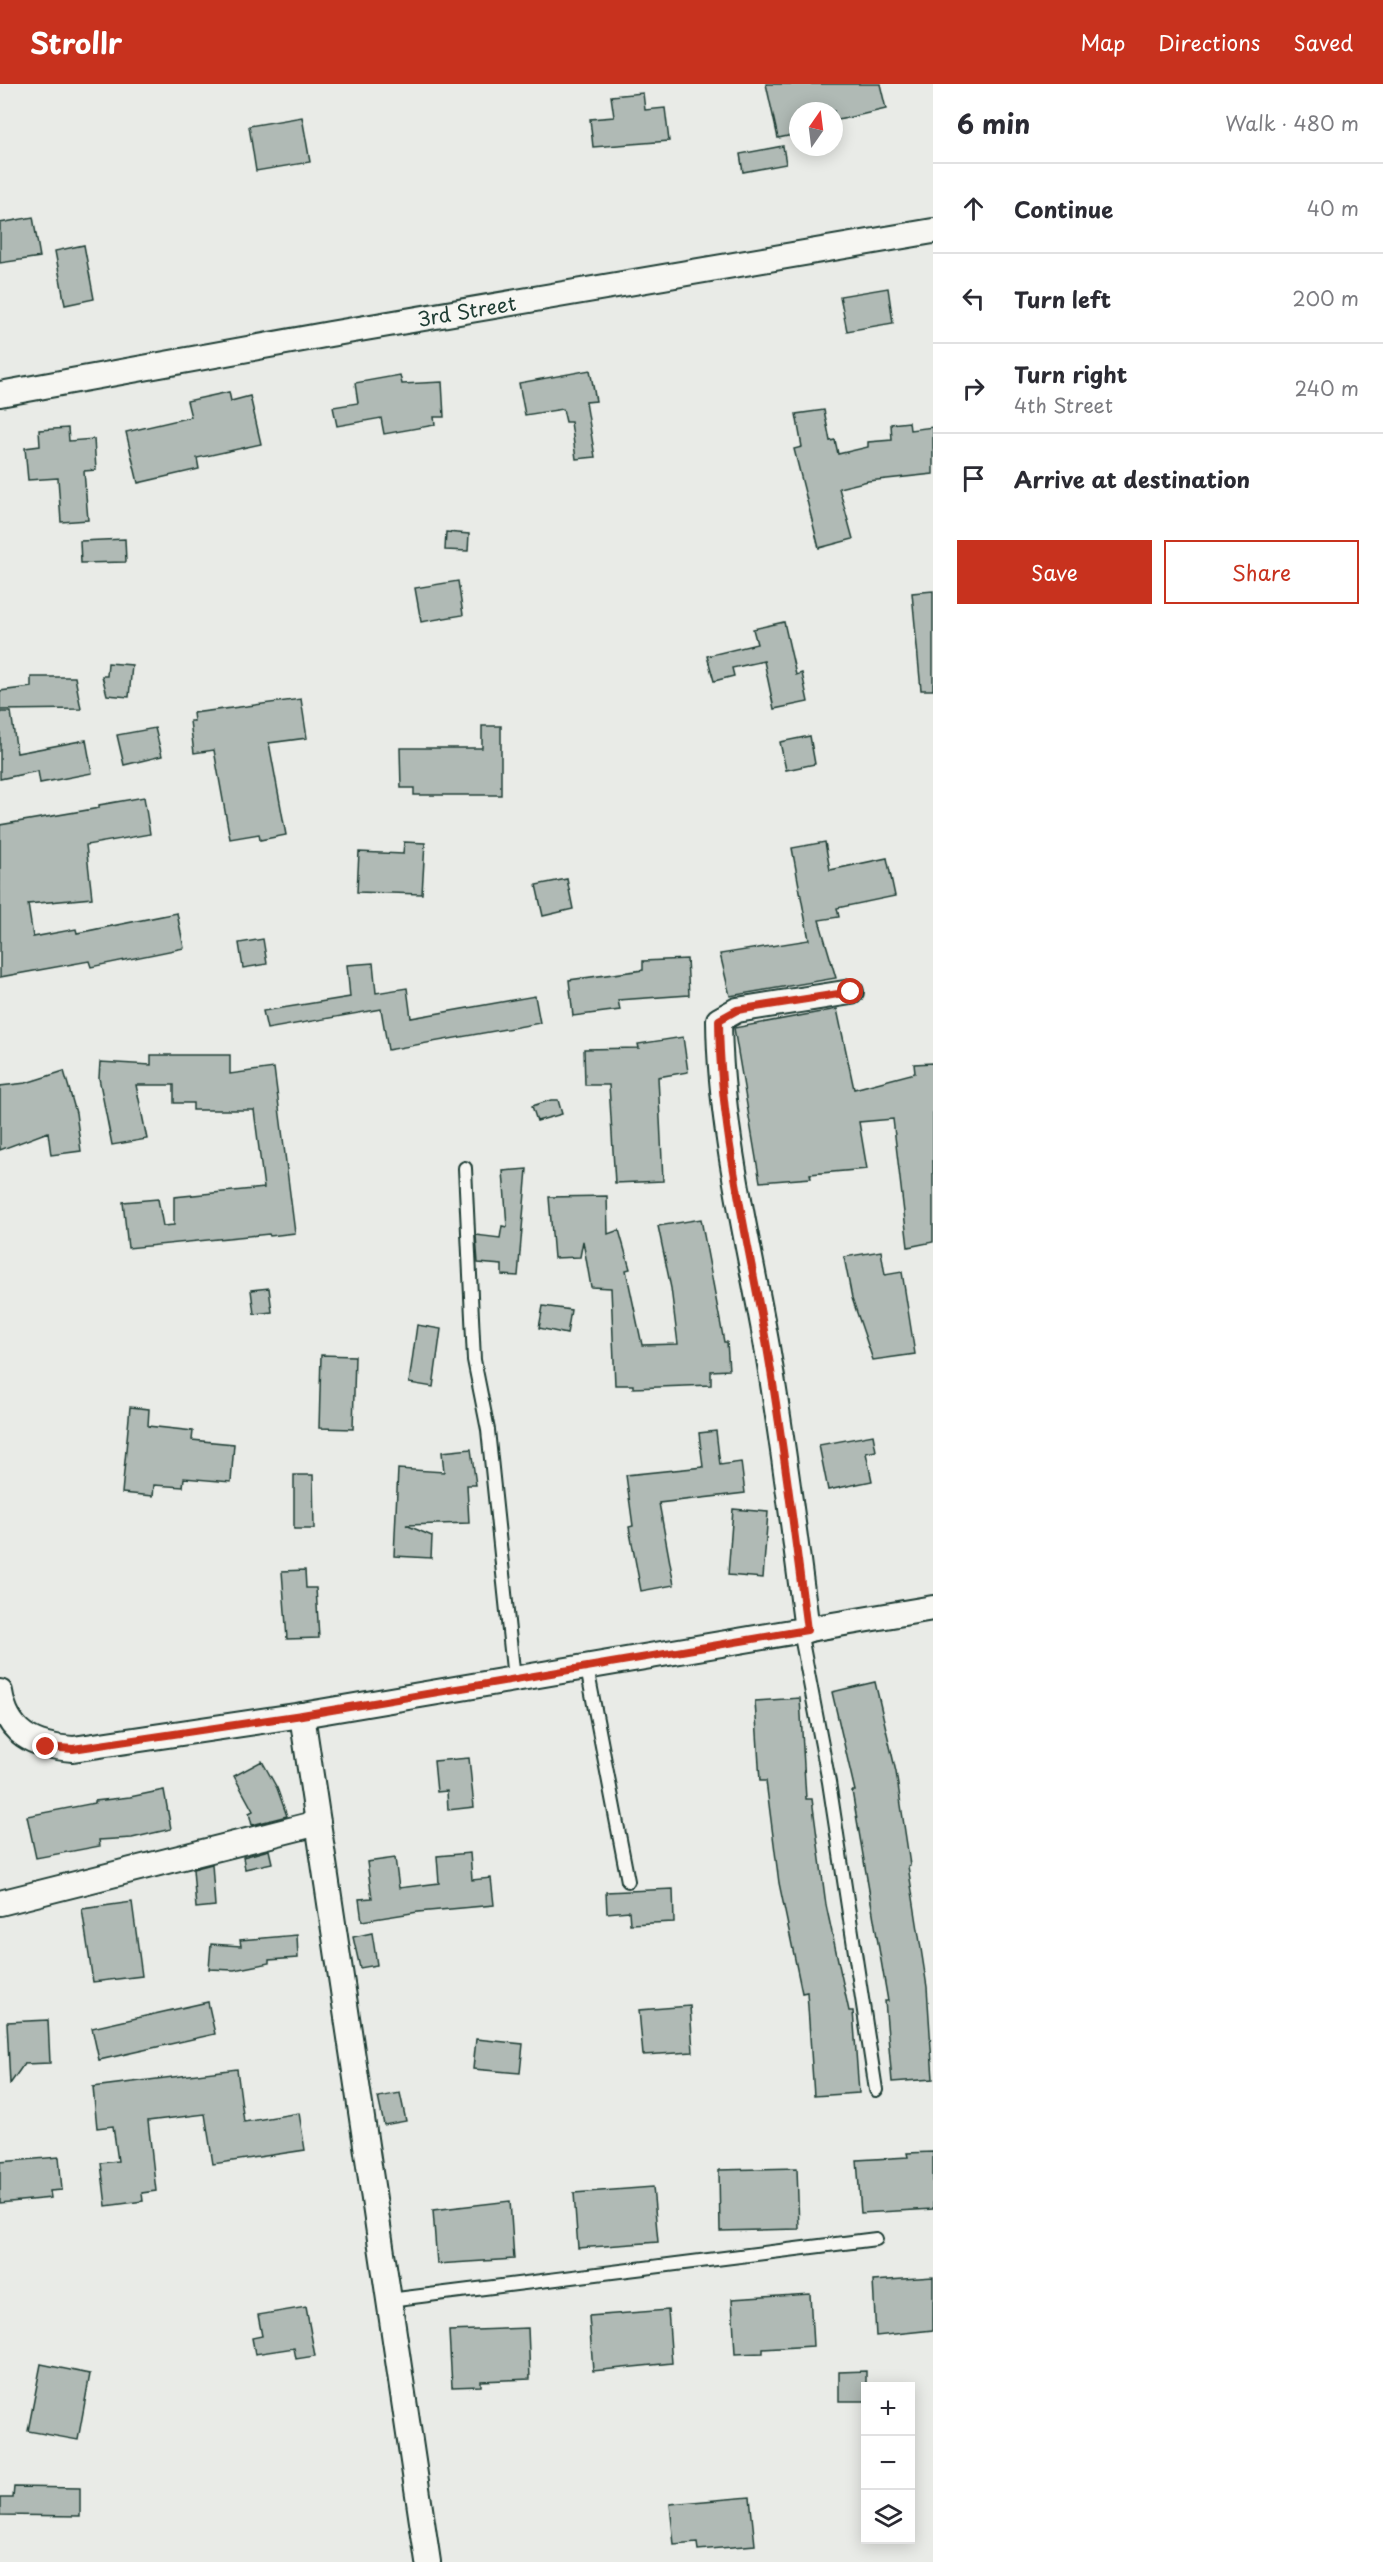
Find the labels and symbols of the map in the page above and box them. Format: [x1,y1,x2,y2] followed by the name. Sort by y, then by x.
[789,102,843,156] north arrow
[415,287,518,334] street label: 3rd Street
[837,978,863,1004] route start
[32,1733,58,1759] route end

